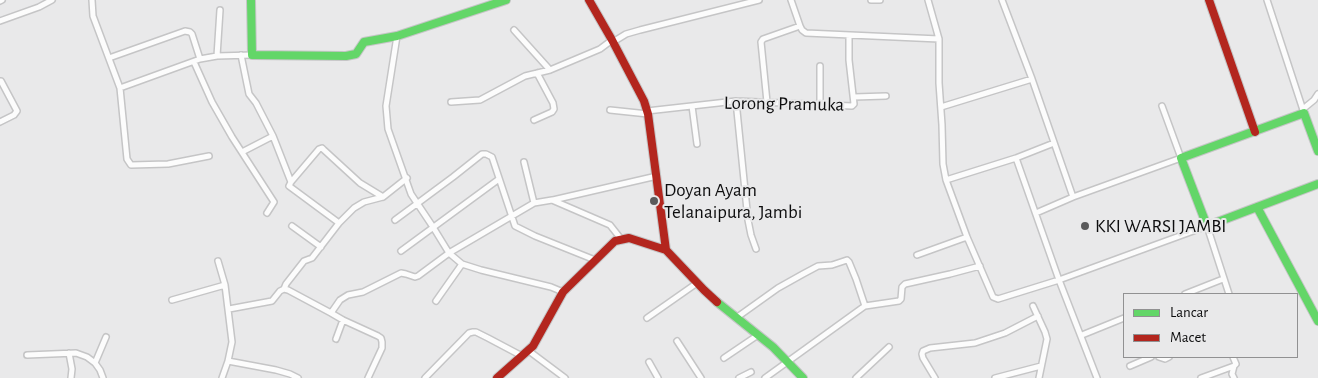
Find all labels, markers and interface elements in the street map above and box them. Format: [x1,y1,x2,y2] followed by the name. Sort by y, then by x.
[724,92,844,116] street label: Lorong Pramuka
[664,179,802,223] place label: Doyan Ayam Telanaipura, Jambi
[648,195,660,207] marker: Doyan Ayam Telanaipura, Jambi
[1095,215,1226,237] place label: KKI WARSI JAMBI
[1079,220,1091,232] marker: KKI WARSI JAMBI
[1123,293,1298,358] legend
[1170,305,1208,320] text: Lancar
[1170,330,1206,345] text: Macet

